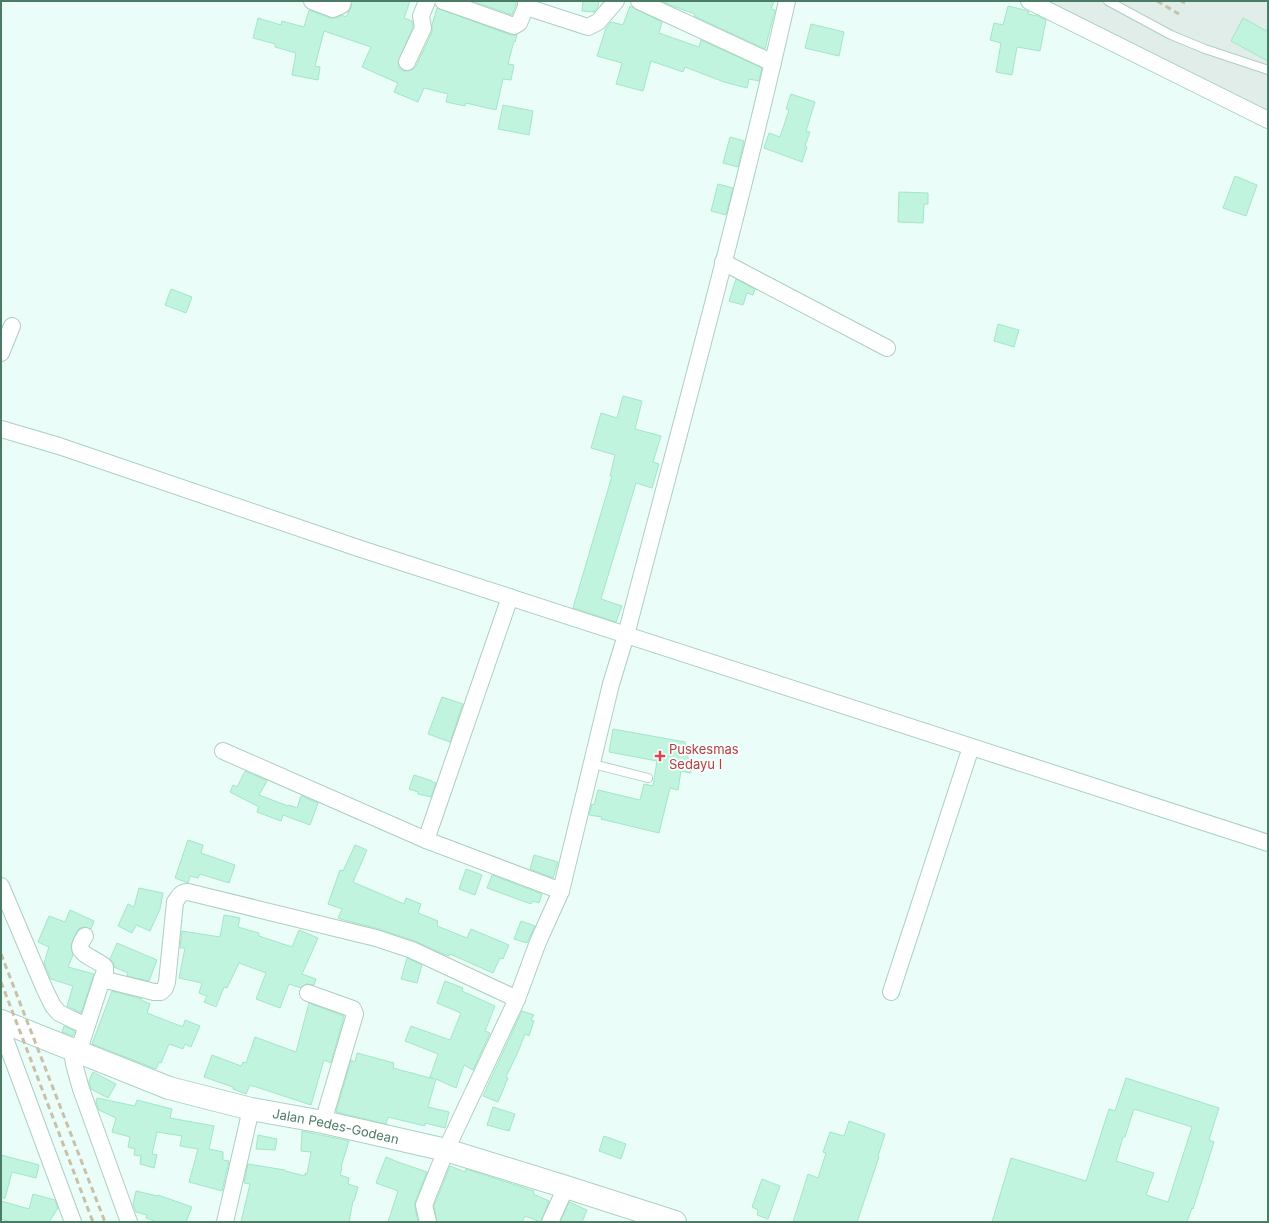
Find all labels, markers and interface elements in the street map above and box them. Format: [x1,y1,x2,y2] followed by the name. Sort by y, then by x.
[669,741,739,772] place label: Puskesmas Sedayu I
[654,750,666,762] marker: Puskesmas Sedayu I
[271,1105,401,1147] street label: Jalan Pedes-Godean

